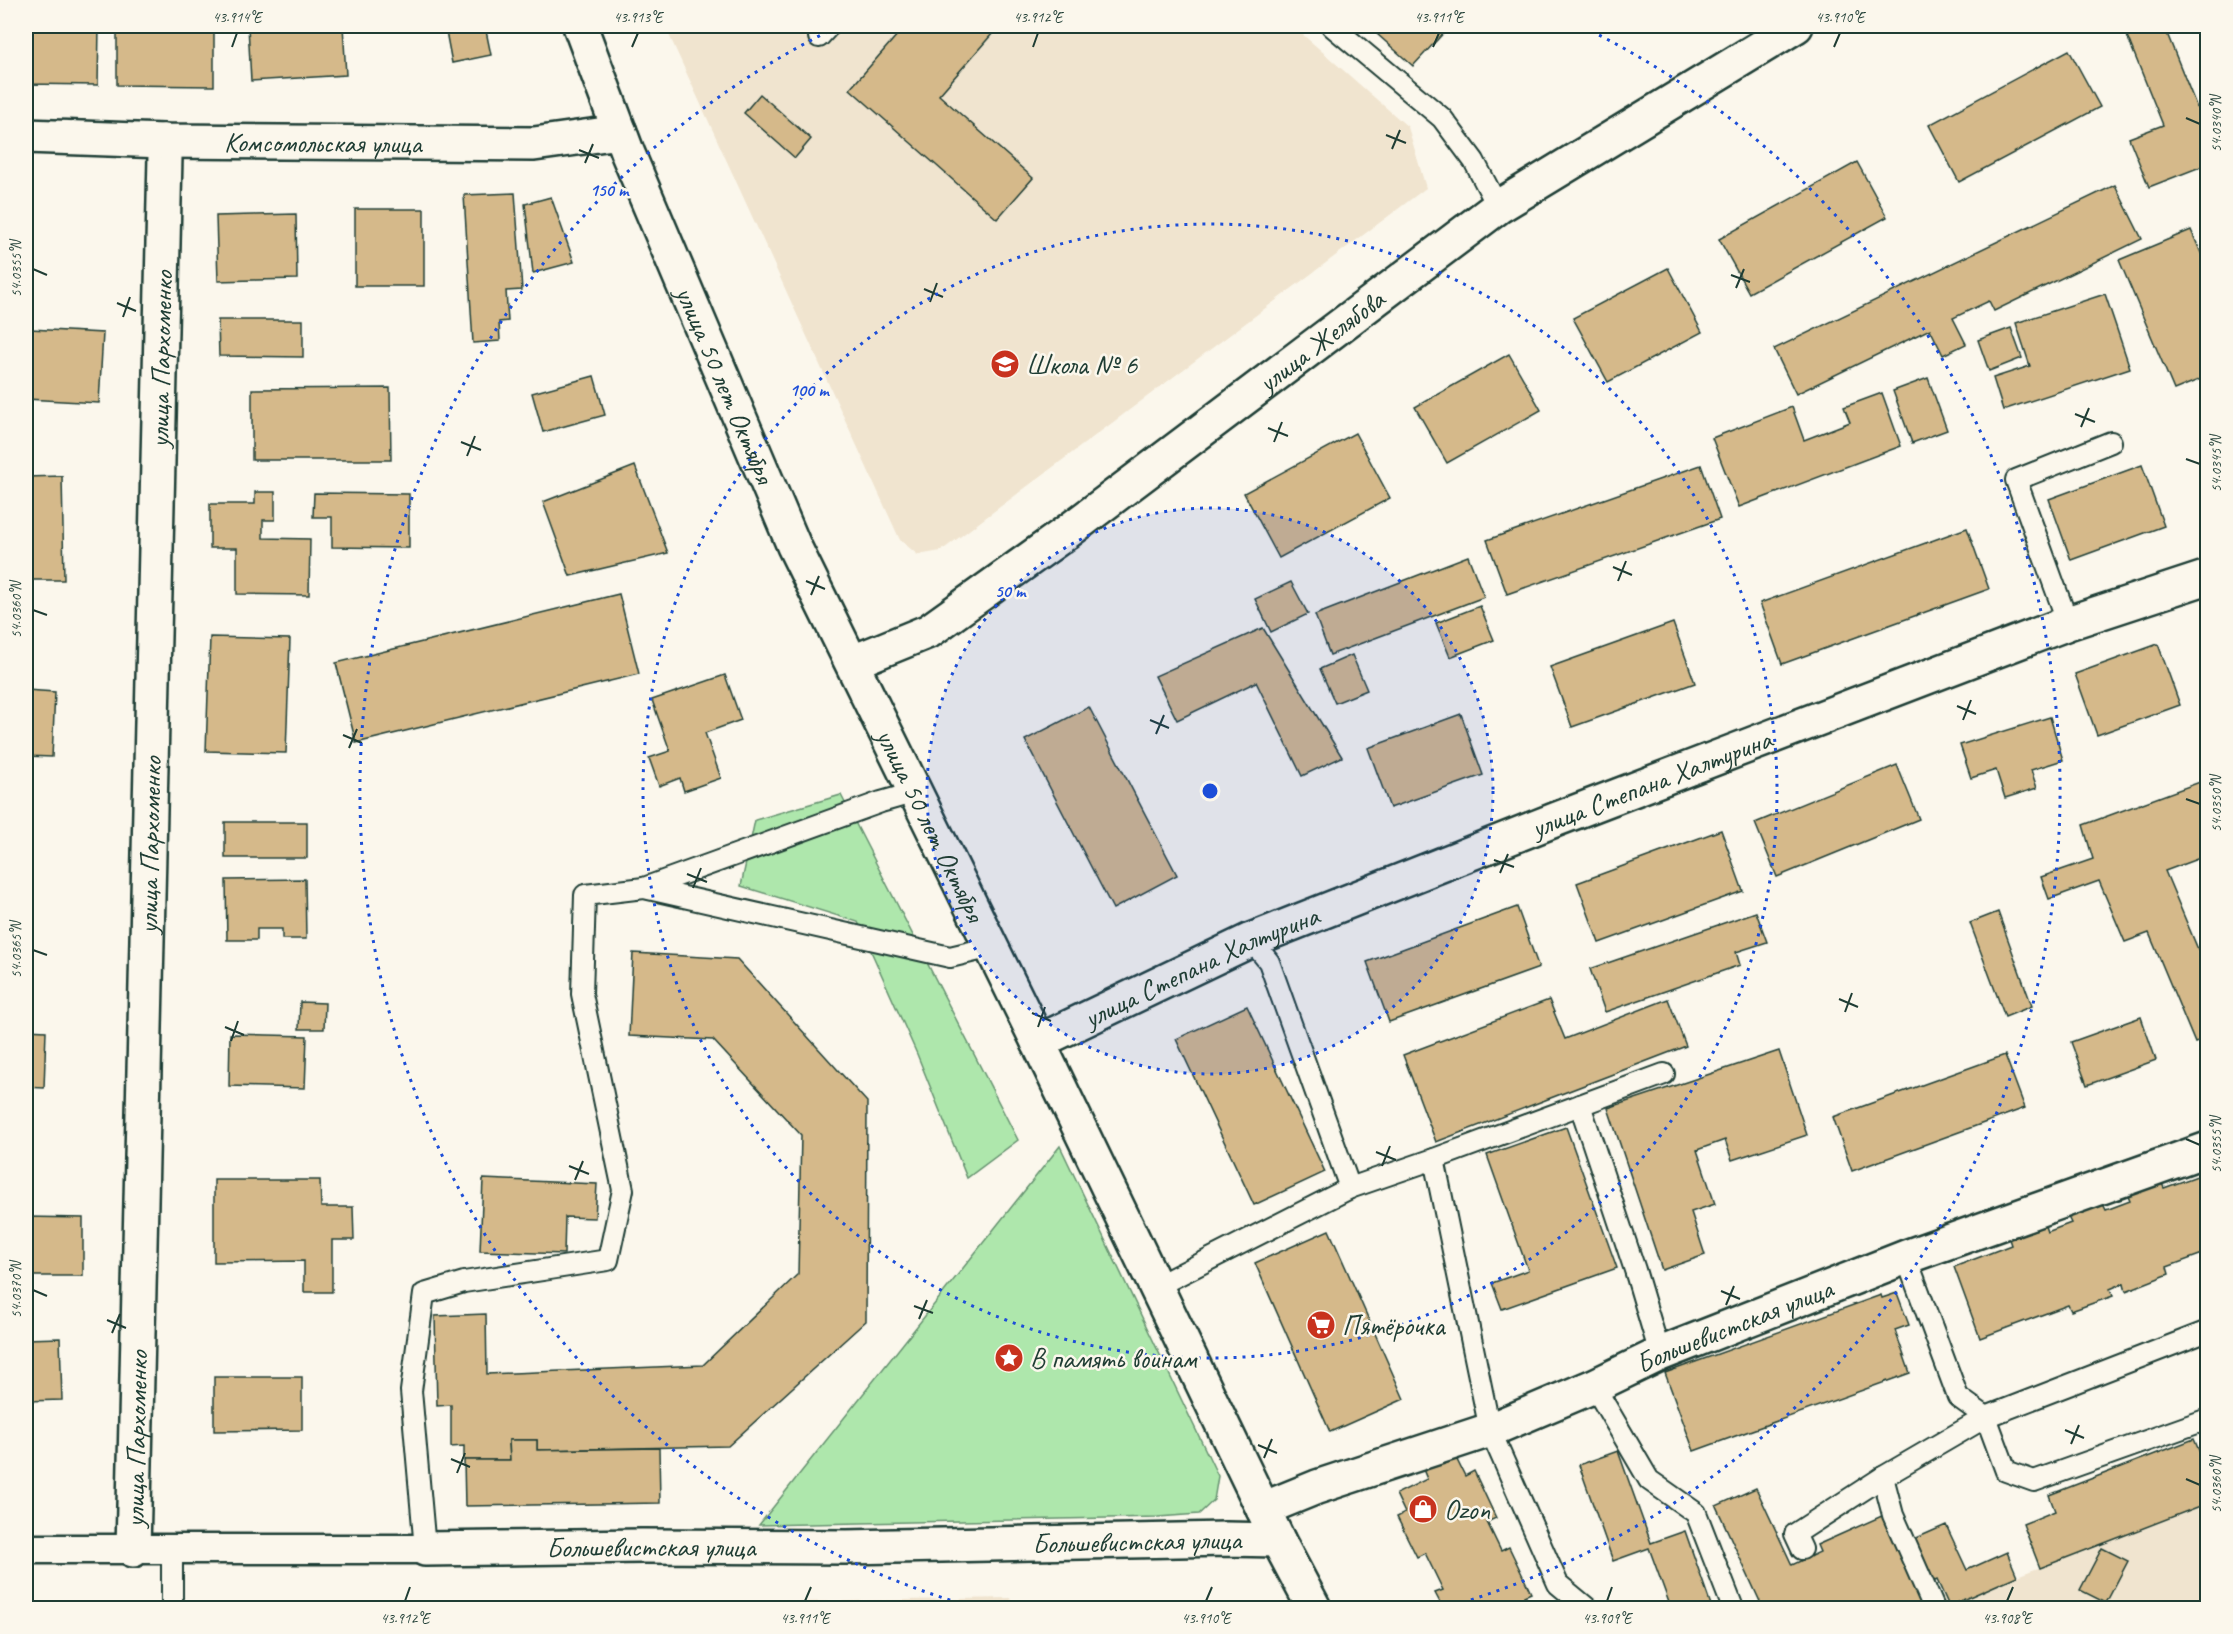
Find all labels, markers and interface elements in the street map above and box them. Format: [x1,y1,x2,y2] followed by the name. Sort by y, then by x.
[213,8,264,27] text: 43.914°E
[614,8,665,27] text: 43.913°E
[1014,8,1065,27] text: 43.912°E
[1415,8,1466,27] text: 43.911°E
[1816,8,1867,27] text: 43.910°E
[2207,93,2226,152] text: 54.0340°N
[224,124,424,161] street label: Комсомольская улица
[590,179,630,201] text: 150 m
[7,238,26,297] text: 54.0355°N
[141,268,180,450] street label: улица Пархоменко
[667,279,783,491] street label: улица 50 лет Октября
[1249,281,1393,401] street label: улица Желябова
[1026,347,1138,382] place label: Школа № 6
[989,348,1021,380] school or university icon: Школа № 6
[790,379,830,401] text: 100 m
[2207,433,2226,492] text: 54.0345°N
[7,579,26,638] text: 54.0360°N
[995,580,1027,602] text: 50 m
[868,721,994,929] street label: улица 50 лет Октября
[1524,721,1778,846] street label: улица Степана Халтурина
[130,754,169,936] street label: улица Пархоменко
[2207,773,2226,832] text: 54.0350°N
[1200,781,1220,801] centre of rings
[1076,897,1325,1036] street label: улица Степана Халтурина
[7,919,26,978] text: 54.0365°N
[2207,1114,2226,1173] text: 54.0355°N
[7,1259,26,1318] text: 54.0370°N
[1630,1270,1839,1381] street label: Большевистская улица
[1342,1308,1446,1343] place label: Пятёрочка
[1305,1309,1337,1341] supermarket icon: Пятёрочка
[1030,1341,1198,1376] place label: В память воинам
[993,1342,1025,1374] place icon: В память воинам
[116,1348,156,1530] street label: улица Пархоменко
[2207,1454,2226,1513] text: 54.0360°N
[1444,1492,1490,1527] place label: Ozon
[1407,1493,1439,1525] shop icon: Ozon
[1032,1522,1244,1561] street label: Большевистская улица
[546,1529,757,1565] street label: Большевистская улица
[381,1609,432,1628] text: 43.912°E
[781,1609,832,1628] text: 43.911°E
[1182,1609,1233,1628] text: 43.910°E
[1583,1609,1634,1628] text: 43.909°E
[1983,1609,2034,1628] text: 43.908°E

